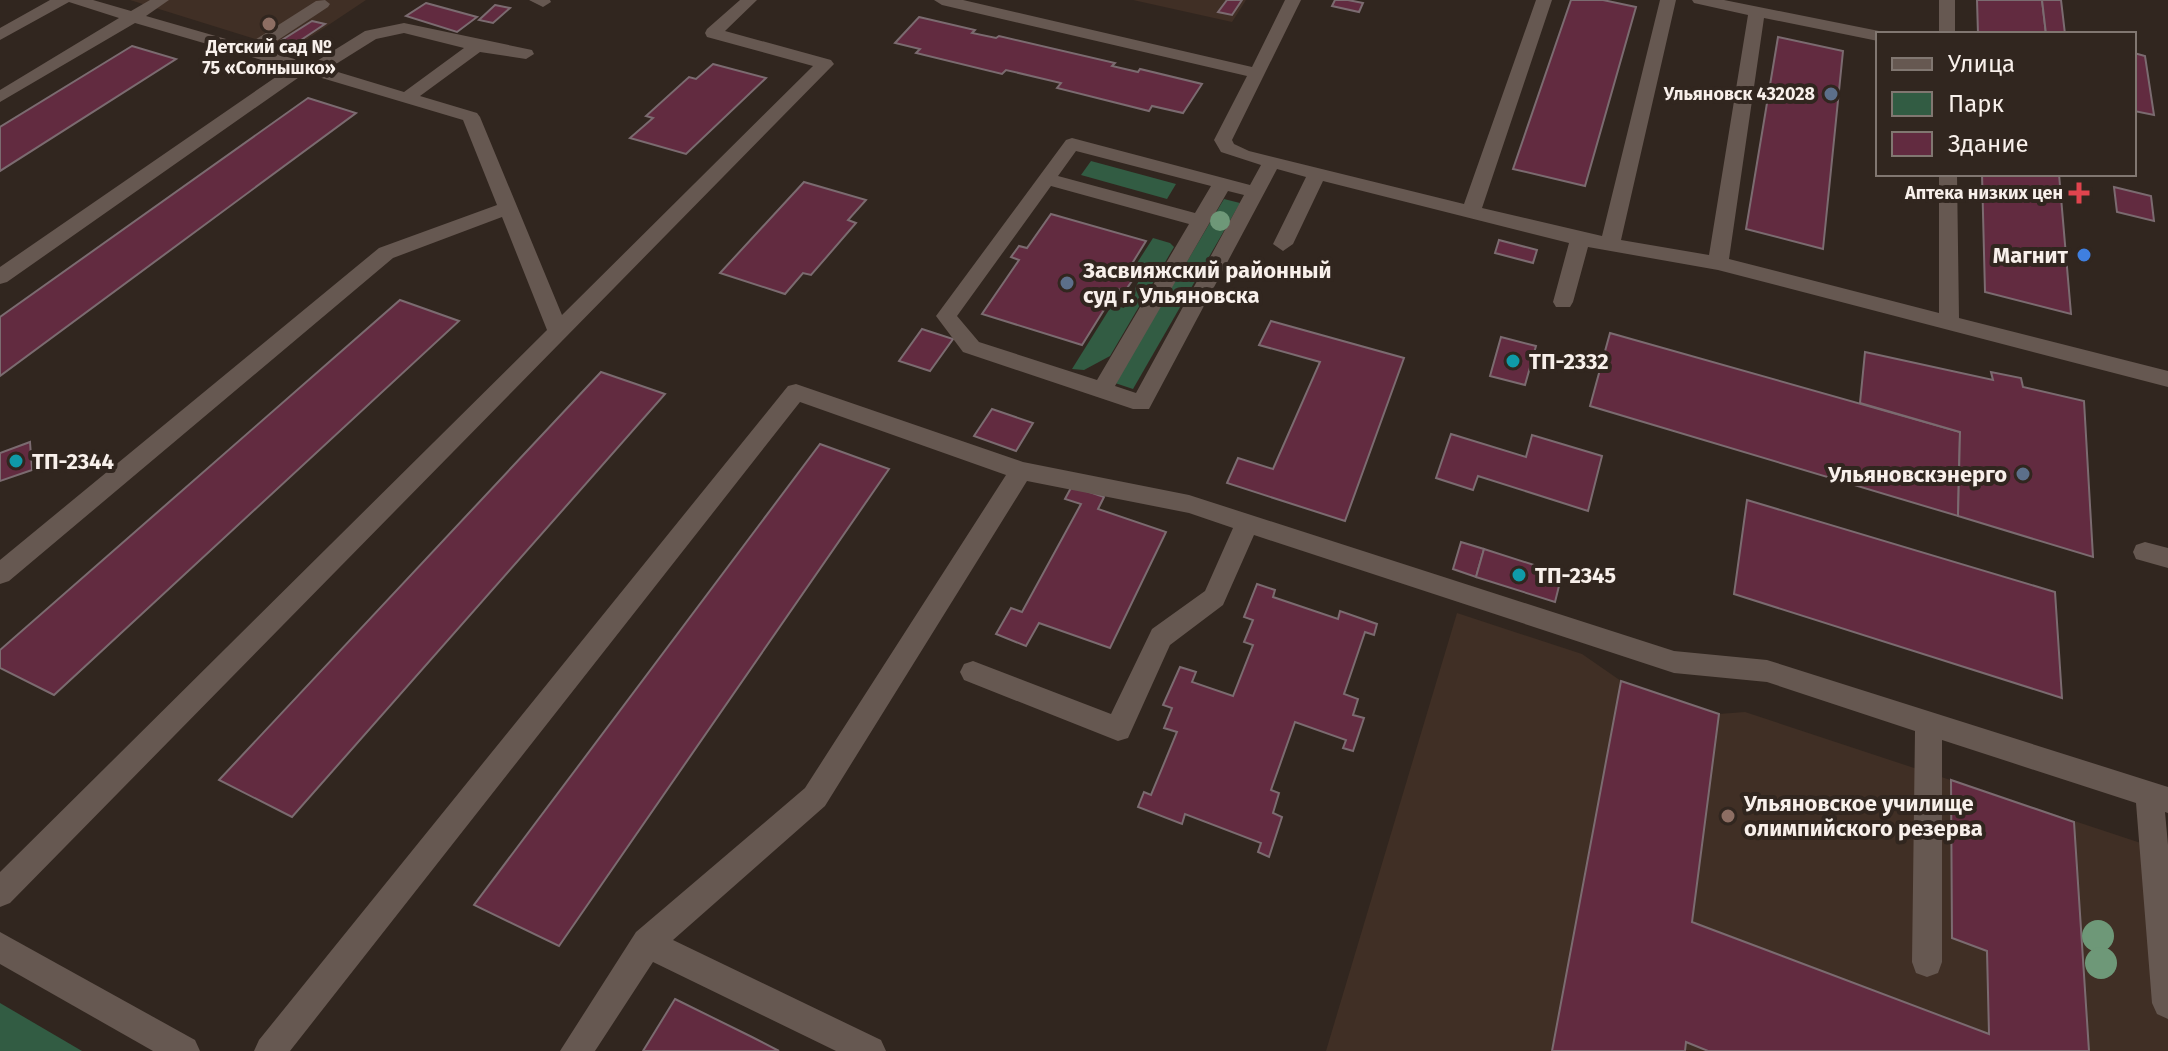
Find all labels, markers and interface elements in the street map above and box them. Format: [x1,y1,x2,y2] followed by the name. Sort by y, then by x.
[260,15,278,33] marker: Детский сад № 75 «Солнышко»
[1876,32,2136,176] legend
[202,36,336,79] place label: Детский сад № 75 «Солнышко»
[1948,50,2015,78] text: Улица
[1663,83,1815,105] place label: Ульяновск 432028
[1822,85,1840,103] marker: Ульяновск 432028
[1948,90,2005,118] text: Парк
[1948,130,2029,158] text: Здание
[1904,182,2063,204] place label: Аптека низких цен
[2070,184,2088,202] marker: Аптека низких цен
[1993,242,2069,269] place label: Магнит
[2075,246,2093,264] marker: Магнит
[1082,257,1332,309] place label: Засвияжский районный суд г. Ульяновска
[1058,274,1076,292] marker: Засвияжский районный суд г. Ульяновска
[1529,348,1609,375] place label: ТП-2332
[1504,352,1522,370] marker: ТП-2332
[32,448,114,475] place label: ТП-2344
[7,452,25,470] marker: ТП-2344
[1827,461,2007,488] place label: Ульяновскэнерго
[2014,465,2032,483] marker: Ульяновскэнерго
[1535,562,1616,589] place label: ТП-2345
[1510,566,1528,584] marker: ТП-2345
[1743,790,1983,842] place label: Ульяновское училище олимпийского резерва
[1719,807,1737,825] marker: Ульяновское училище олимпийского резерва

